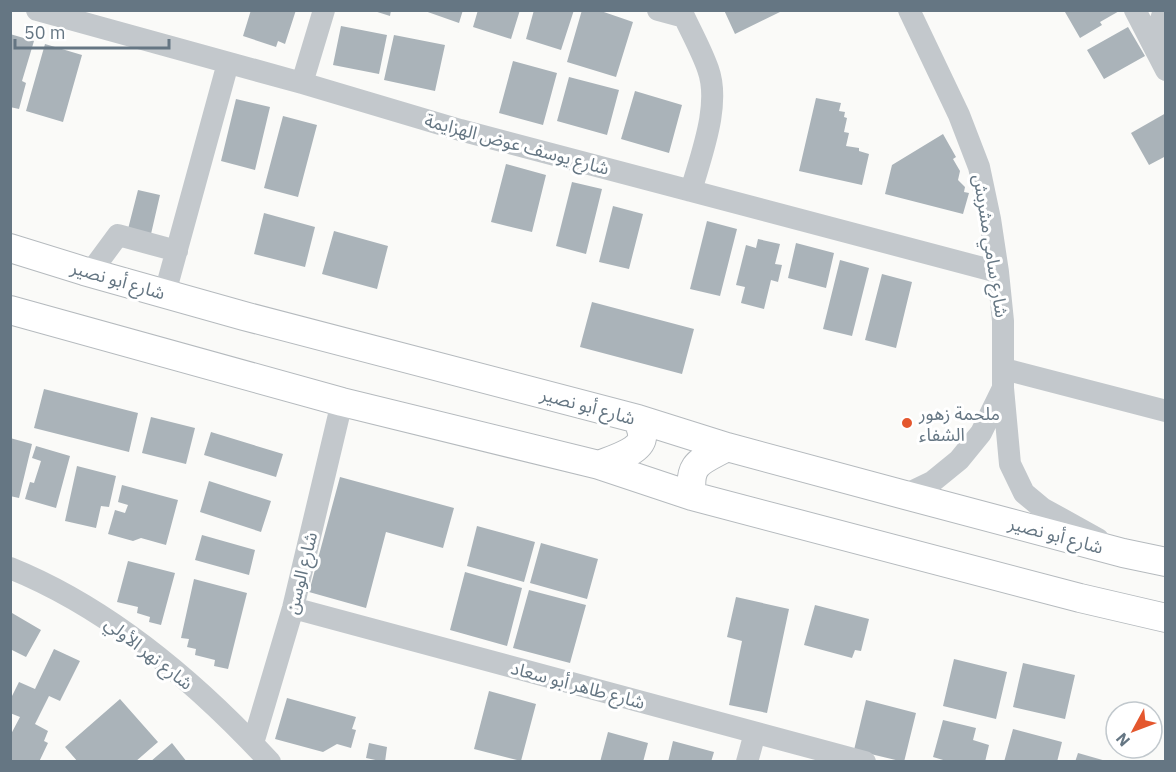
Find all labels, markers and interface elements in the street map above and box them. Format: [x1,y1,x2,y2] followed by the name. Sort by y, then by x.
[15,12,170,50] scale bar
[24,21,66,44] text: 50 m
[421,108,612,183] street label: شارع يوسف عوض الهزايمة
[965,173,1014,320] street label: شارع سامي مشربش
[66,255,168,307] street label: شارع أبو نصير
[536,382,638,433] street label: شارع أبو نصير
[918,402,1000,446] place label: ملحمة زهور الشفاء
[900,416,914,430] marker: ملحمة زهور الشفاء
[1004,511,1106,562] street label: شارع أبو نصير
[280,529,325,617] street label: شارع الوسن
[99,611,198,697] street label: شارع نهر الأولي
[508,656,647,717] street label: شارع طاهر أبو سعاد
[1104,700,1164,760] north arrow
[1111,729,1134,751] text: N

